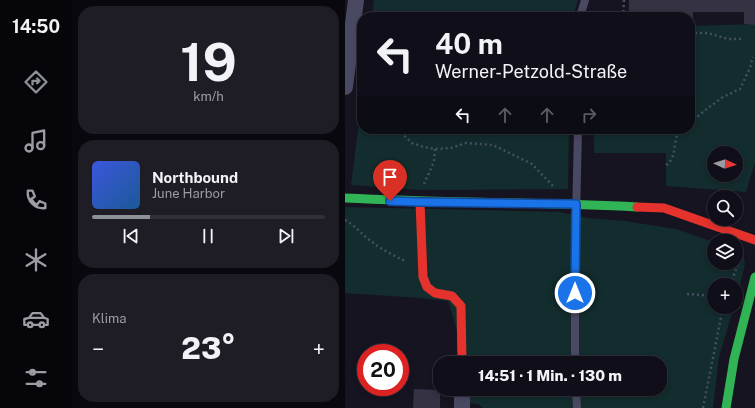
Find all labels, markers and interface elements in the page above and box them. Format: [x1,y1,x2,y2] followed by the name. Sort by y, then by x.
[12,16,60,37] text: 14:50
[435,27,503,60] text: 40 m
[369,28,421,80] icon: left
[180,32,237,93] text: 19
[435,61,627,82] text: Werner-Petzold-Straße
[22,68,50,96] icon: directions
[193,89,224,104] text: km/h
[452,104,474,126] icon: left
[494,104,516,126] icon: ahead
[536,104,558,126] icon: ahead
[578,104,600,126] icon: right
[22,127,50,155] icon: music
[707,146,743,182] north arrow
[707,146,743,314] map controls
[373,160,407,201] pin
[379,166,401,188] icon: arrive
[152,169,238,186] text: Northbound
[22,186,50,214] icon: phone
[152,186,225,201] text: June Harbor
[707,190,743,226] button: search
[120,225,142,247] icon: previous
[197,225,219,247] icon: pause
[275,225,297,247] icon: next
[707,234,743,270] button: layers
[22,246,50,274] icon: climate
[554,272,596,314] position arrow
[707,278,743,314] button: +
[22,305,50,333] icon: car
[92,311,126,326] text: Klima
[181,330,236,366] text: 23°
[92,336,104,362] text: −
[313,336,325,362] text: +
[357,344,409,396] speed limit sign: 20
[22,364,50,392] icon: filters
[478,367,622,384] text: 14:51 · 1 Min. · 130 m

